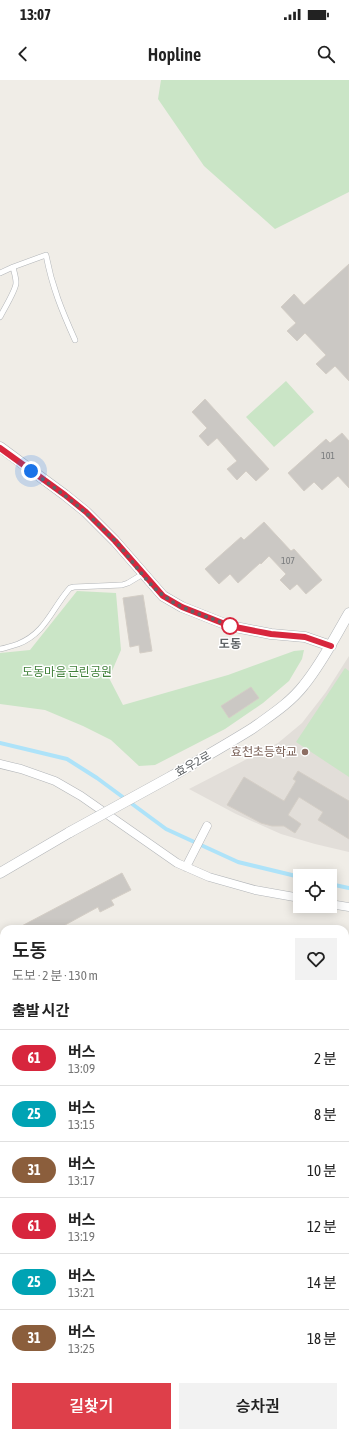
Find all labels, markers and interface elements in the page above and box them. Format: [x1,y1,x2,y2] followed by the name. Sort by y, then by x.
[20,6,51,23] text: 13:07
[12,43,34,65] icon: back
[315,43,337,65] icon: search
[148,44,201,65] text: Hopline
[321,450,335,461] house number: 101
[21,461,41,481] your location
[281,555,295,566] house number: 107
[221,617,239,635] marker: 도동
[219,637,241,651] place label: 도동
[22,665,112,679] park label: 도동마을 근린공원
[231,745,297,759] place label: 효천초등학교
[300,747,310,757] marker: 효천초등학교
[173,748,213,780] street label: 효우2로
[293,869,337,913] map controls
[293,869,337,913] button: locate
[295,938,337,980] button: heart
[12,939,47,961] text: 도동
[12,968,98,983] text: 도보 · 2 분 · 130 m
[12,1002,69,1019] text: 출발 시간
[68,1043,96,1060] text: 버스
[27,1050,41,1066] text: 61
[314,1050,337,1067] text: 2 분
[68,1061,95,1076] text: 13:09
[68,1099,96,1116] text: 버스
[27,1106,41,1122] text: 25
[314,1106,337,1123] text: 8 분
[68,1117,95,1132] text: 13:15
[68,1155,96,1172] text: 버스
[27,1162,41,1178] text: 31
[307,1162,337,1179] text: 10 분
[68,1173,95,1188] text: 13:17
[68,1211,96,1228] text: 버스
[27,1218,41,1234] text: 61
[307,1218,337,1235] text: 12 분
[68,1229,95,1244] text: 13:19
[68,1267,96,1284] text: 버스
[27,1274,41,1290] text: 25
[307,1274,337,1291] text: 14 분
[68,1285,95,1300] text: 13:21
[68,1323,96,1340] text: 버스
[27,1330,41,1346] text: 31
[307,1330,337,1347] text: 18 분
[68,1341,95,1356] text: 13:25
[12,1383,171,1429] button: 길찾기
[179,1383,337,1429] button: 승차권

